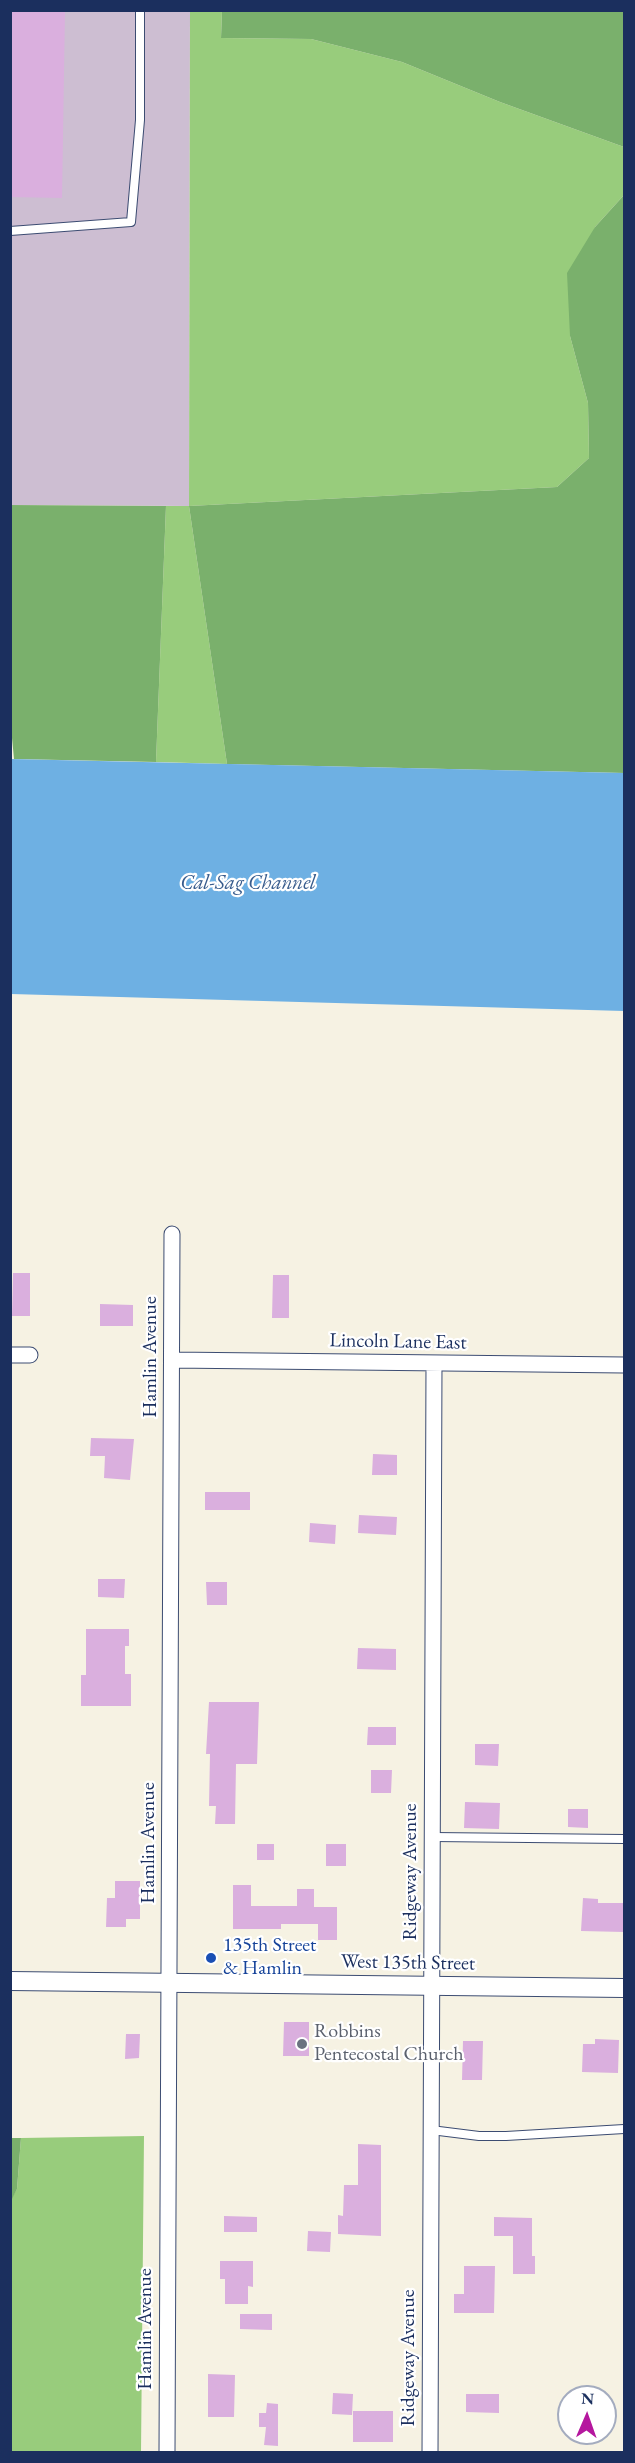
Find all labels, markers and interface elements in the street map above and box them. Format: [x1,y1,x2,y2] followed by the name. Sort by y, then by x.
[180,870,316,896] water label: Cal-Sag Channel
[139,1296,163,1418] street label: Hamlin Avenue
[329,1329,467,1355] street label: Lincoln Lane East
[137,1782,161,1904] street label: Hamlin Avenue
[399,1803,423,1941] street label: Ridgeway Avenue
[223,1934,316,1981] place label: 135th Street & Hamlin
[341,1950,475,1976] street label: West 135th Street
[204,1951,218,1965] marker: 135th Street & Hamlin
[314,2020,464,2067] place label: Robbins Pentecostal Church
[295,2037,309,2051] marker: Robbins Pentecostal Church
[134,2268,158,2390] street label: Hamlin Avenue
[397,2289,421,2427] street label: Ridgeway Avenue
[557,2385,617,2445] north arrow
[581,2388,594,2409] text: N

